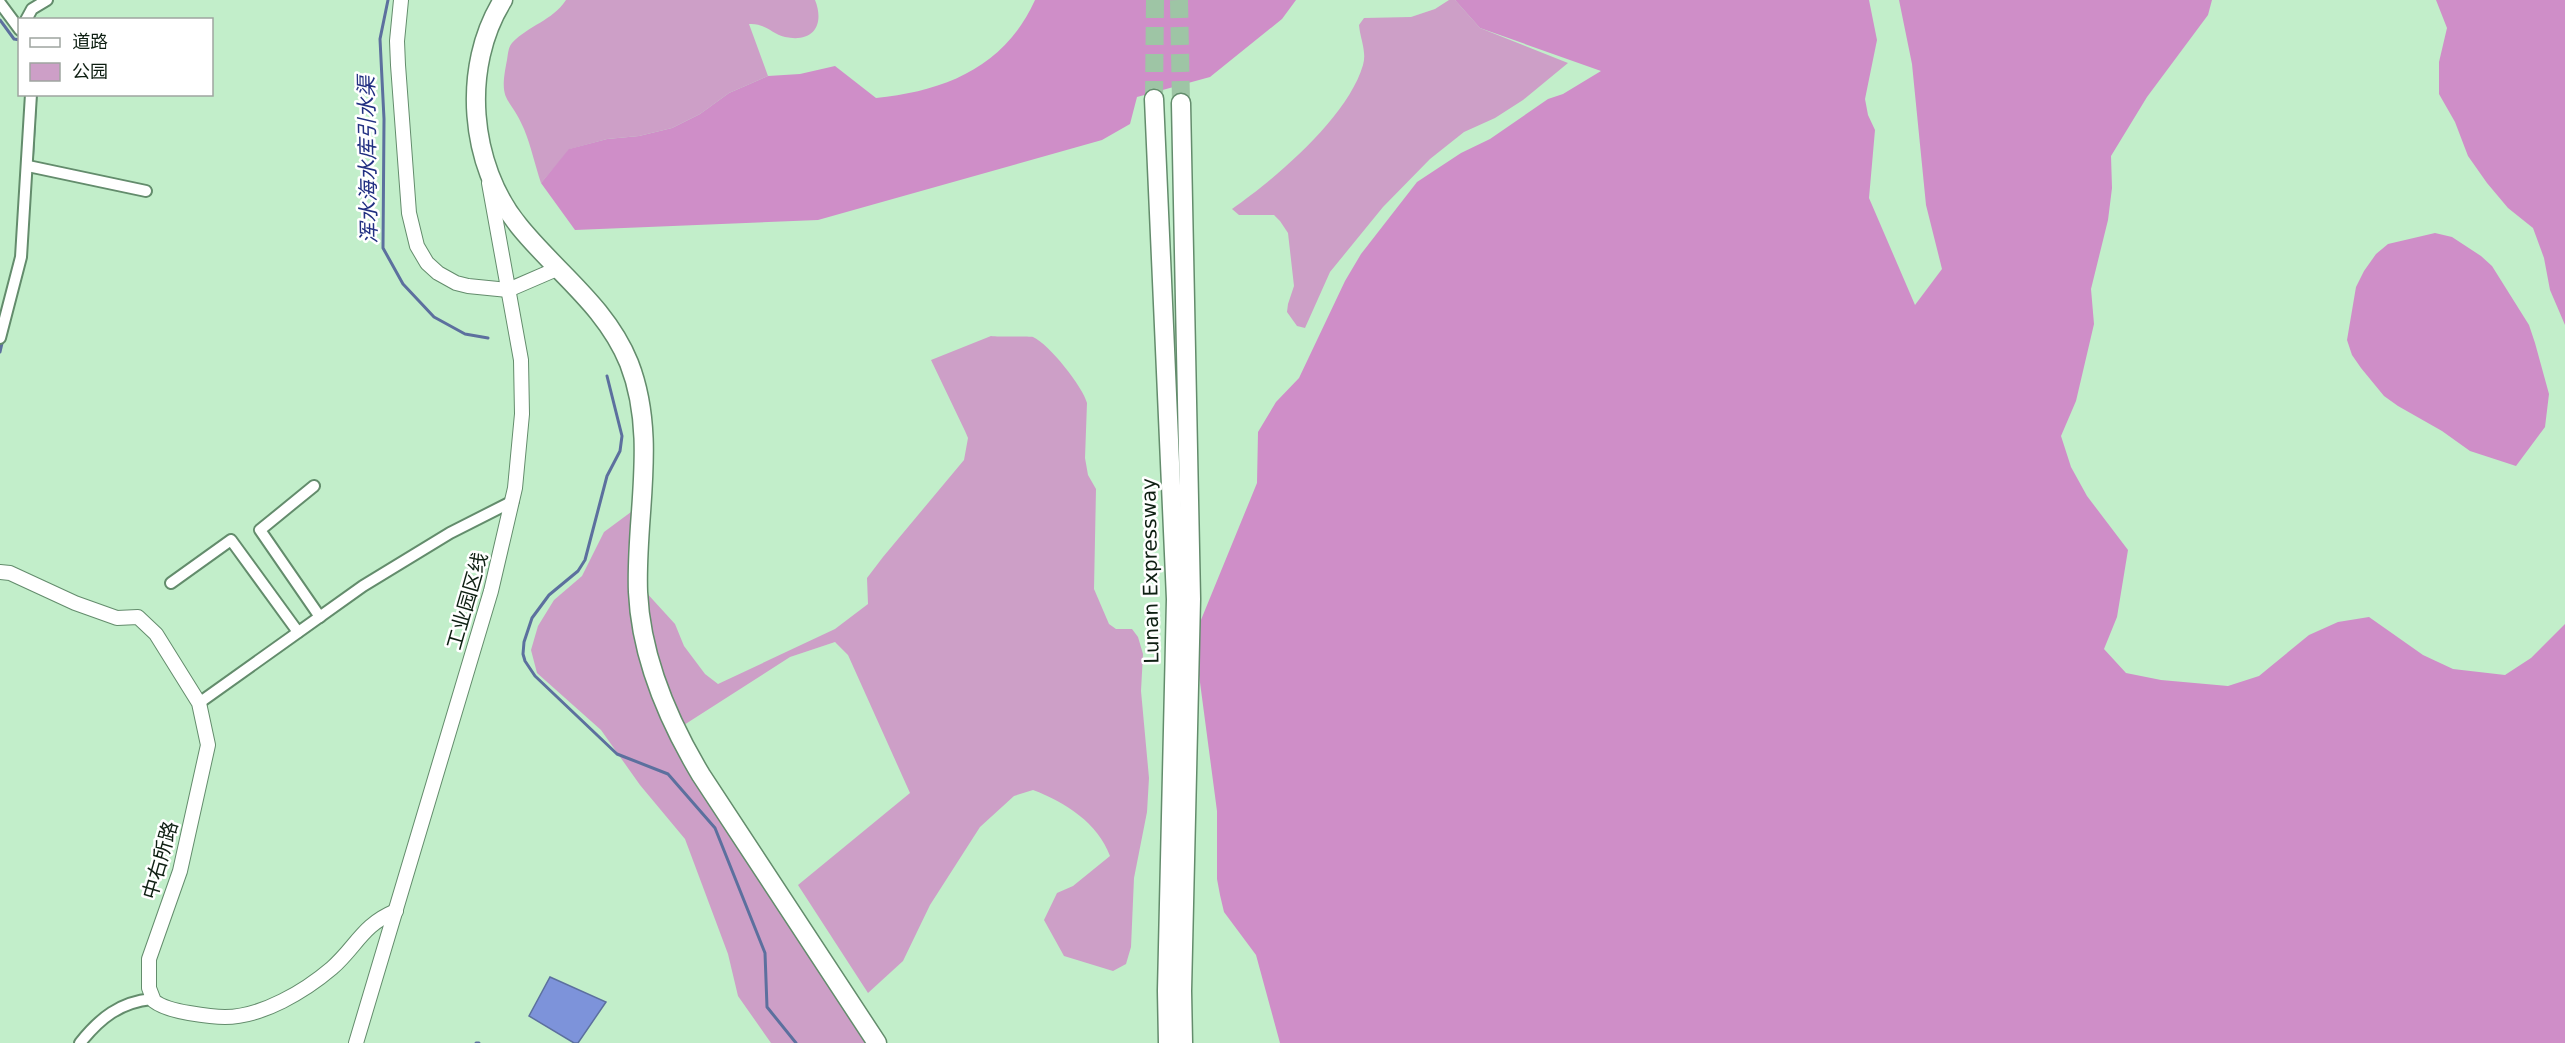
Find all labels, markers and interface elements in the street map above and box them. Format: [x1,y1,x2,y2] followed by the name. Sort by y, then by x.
[18,18,213,96] legend
[72,31,108,52] text: 道路
[72,61,108,82] text: 公园
[354,73,381,244] water label: 浑水海水库引水渠
[1136,478,1164,664] street label: Lunan Expressway
[442,550,492,652] street label: 工业园区线
[137,818,183,902] street label: 中右所路

